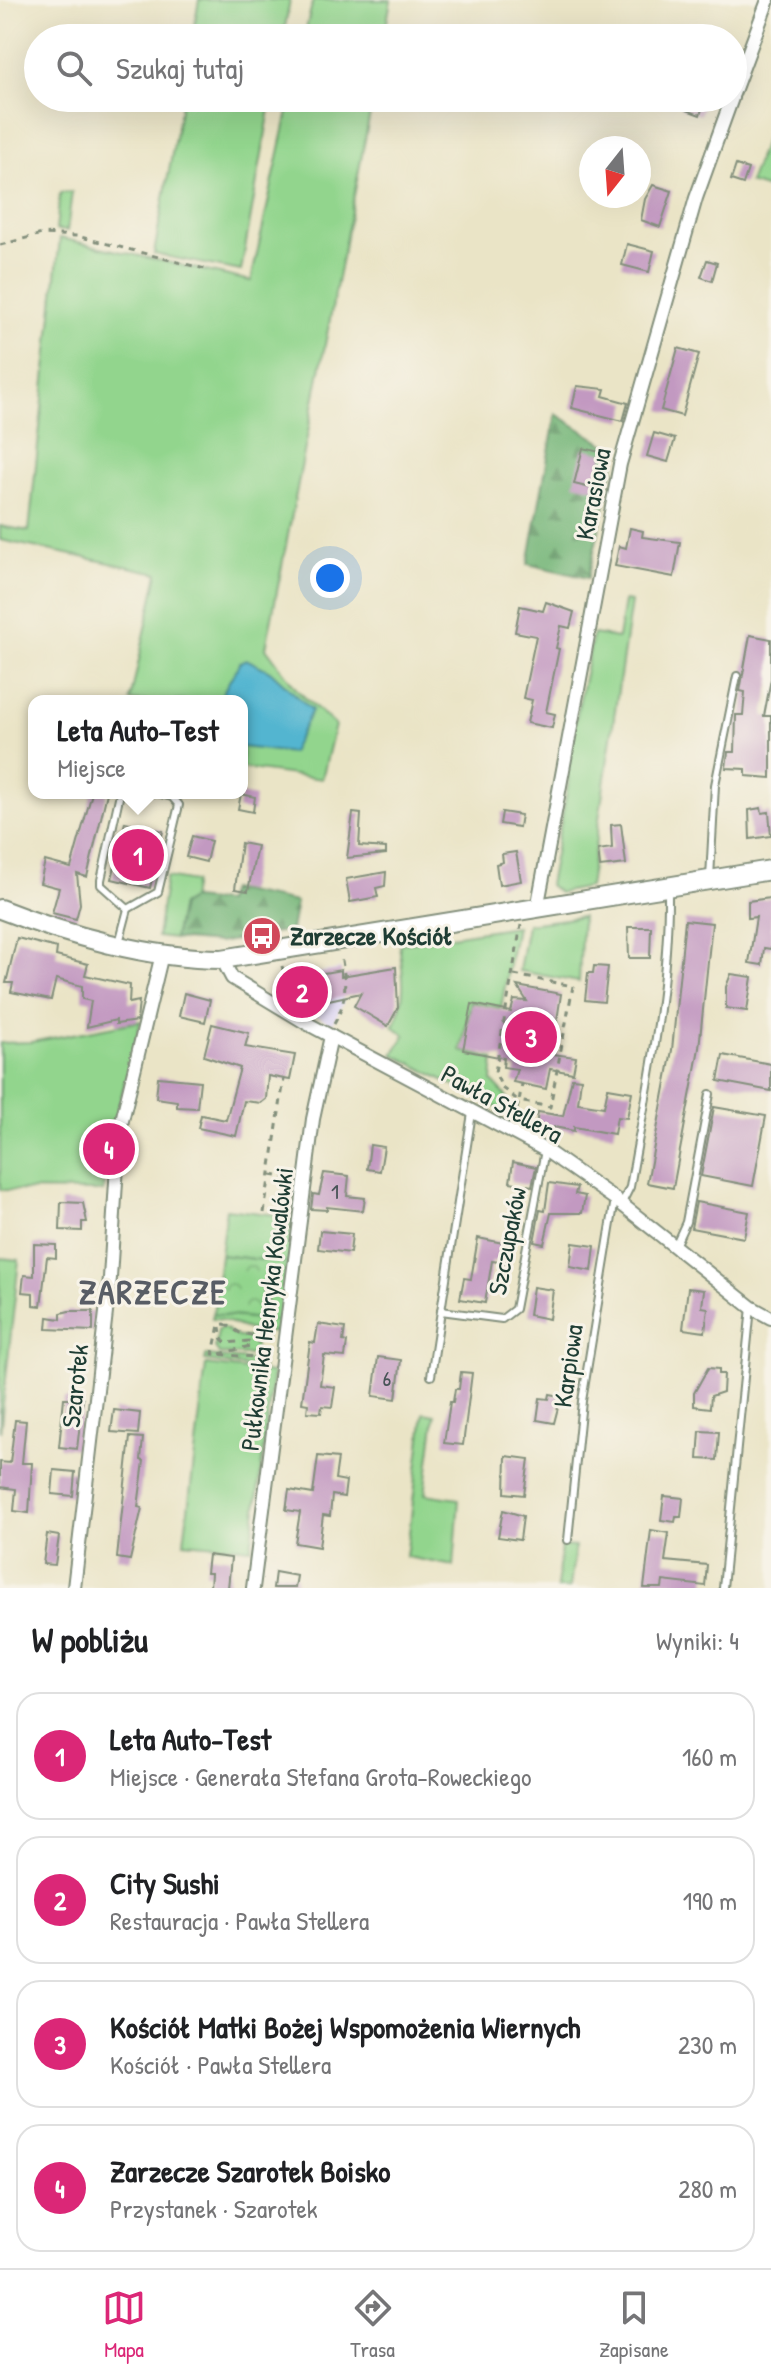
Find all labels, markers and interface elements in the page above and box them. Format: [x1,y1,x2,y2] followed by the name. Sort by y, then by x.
[24,24,747,112] search box
[52,46,96,90] icon: search
[116,48,244,88] text: Szukaj tutaj
[579,136,651,208] north arrow
[567,445,619,543] street label: Karasiowa
[310,558,350,598] your location
[28,695,248,799] popup
[57,710,219,750] text: Leta Auto-Test
[57,750,126,785] text: Miejsce
[112,825,164,885] pin: 1
[241,915,283,957] bus stop icon: Zarzecze Kościół
[290,918,453,953] place label: Zarzecze Kościół
[276,962,328,1022] pin: 2
[505,1007,557,1067] pin: 3
[435,1056,569,1151] street label: Pawła Stellera
[83,1119,135,1179] pin: 4
[232,1165,301,1453] street label: Pułkownika Henryka Kowalówki
[331,1176,339,1206] house number: 1
[479,1184,534,1298] street label: Szczupaków
[79,1269,227,1315] district label: ZARZECZE
[544,1322,591,1410] street label: Karpiowa
[53,1342,96,1429] street label: Szarotek
[383,1363,392,1393] house number: 6
[32,1617,148,1663] text: W pobliżu
[656,1623,739,1658] text: Wyniki: 4
[110,1719,271,1759] text: Leta Auto-Test
[55,1739,65,1774] text: 1
[682,1739,737,1774] text: 160 m
[110,1759,532,1794] text: Miejsce · Generała Stefana Grota-Roweckiego
[110,1863,220,1903] text: City Sushi
[54,1883,66,1918] text: 2
[683,1883,737,1918] text: 190 m
[110,1903,369,1938] text: Restauracja · Pawła Stellera
[110,2007,580,2047] text: Kościół Matki Bożej Wspomożenia Wiernych
[54,2027,66,2062] text: 3
[678,2027,737,2062] text: 230 m
[110,2047,331,2082] text: Kościół · Pawła Stellera
[110,2151,390,2191] text: Zarzecze Szarotek Boisko
[55,2171,65,2206] text: 4
[678,2171,737,2206] text: 280 m
[110,2191,318,2226] text: Przystanek · Szarotek
[102,2286,146,2364] tab: Mapa
[350,2286,395,2364] tab: Trasa
[599,2286,669,2364] tab: Zapisane

